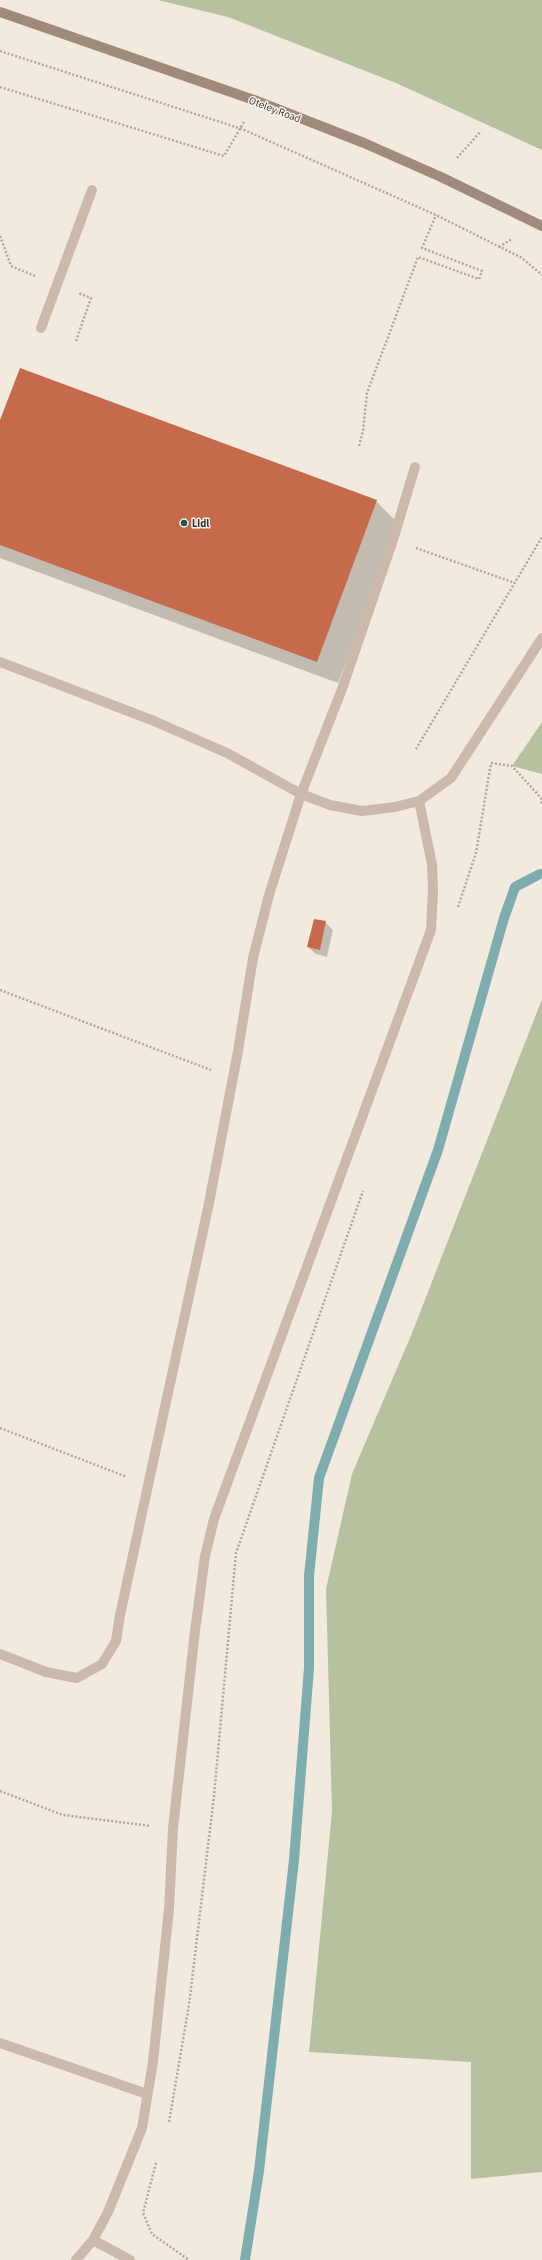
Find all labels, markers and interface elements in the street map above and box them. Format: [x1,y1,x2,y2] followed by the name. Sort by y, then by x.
[247,94,303,125] street label: Oteley Road
[192,517,209,530] place label: Lidl
[179,518,189,528] marker: Lidl

